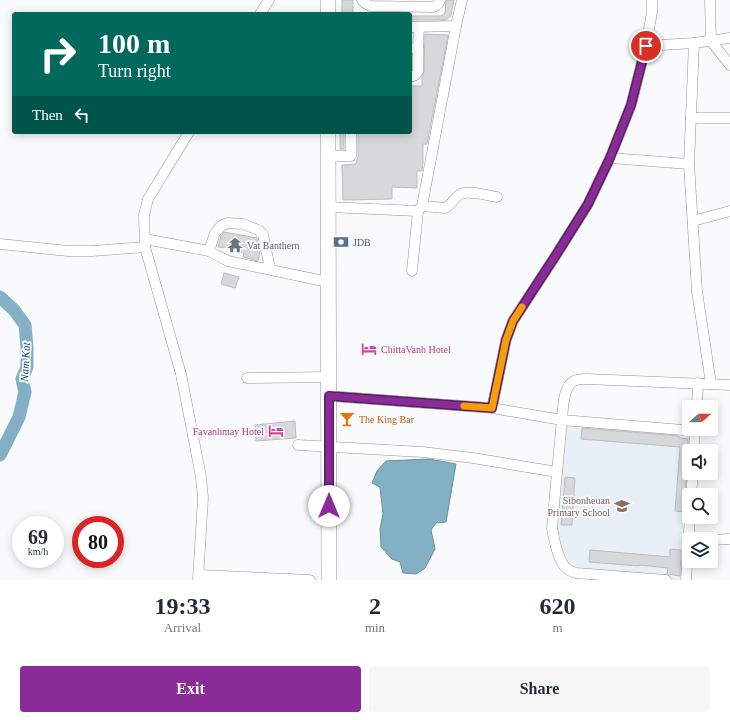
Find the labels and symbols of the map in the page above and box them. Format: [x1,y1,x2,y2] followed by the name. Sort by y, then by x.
[629,29,663,63] pin
[332,233,350,251] bank icon: JDB
[226,236,244,254] temple icon: Vat Banthern
[353,237,371,248] place label: JDB
[247,240,300,251] place label: Vat Banthern
[360,340,378,358] hotel icon: ChittaVanh Hotel
[18,341,32,383] water label: Nam Kat
[381,344,451,355] place label: ChittaVanh Hotel
[682,400,718,436] north arrow
[338,410,356,428] bar icon: The King Bar
[359,414,415,425] place label: The King Bar
[267,422,285,440] hotel icon: Favanhmay Hotel
[193,426,264,437] place label: Favanhmay Hotel
[308,485,350,527] position arrow
[548,495,610,518] place label: Sibonheuan Primary School
[613,497,631,515] school or university icon: Sibonheuan Primary School
[72,516,124,568] speed limit sign: 80

